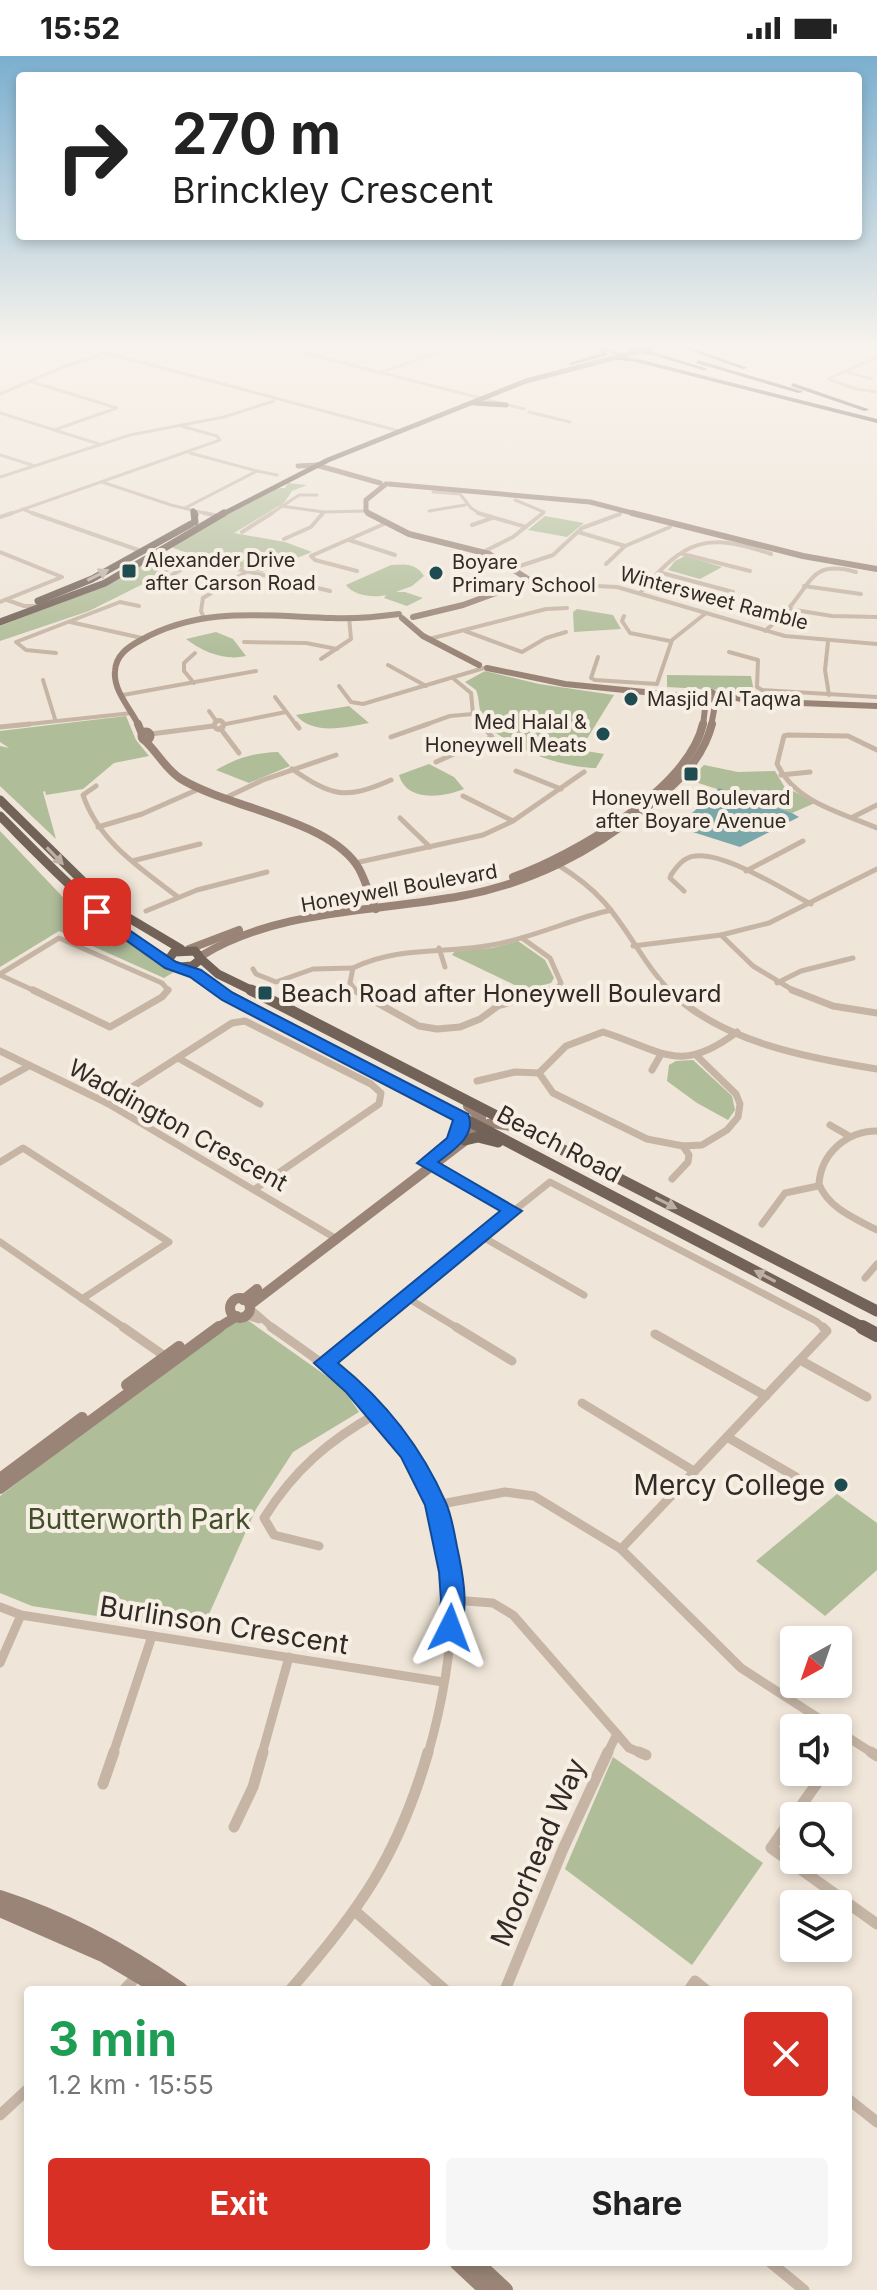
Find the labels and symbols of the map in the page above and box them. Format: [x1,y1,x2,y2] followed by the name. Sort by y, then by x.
[145,548,316,595] place label: Alexander Drive after Carson Road
[452,550,596,597] place label: Boyare Primary School
[617,561,811,635] street label: Wintersweet Ramble
[120,562,138,580] marker: Alexander Drive after Carson Road
[427,564,445,582] marker: Boyare Primary School
[87,568,110,582] one-way arrow
[647,687,801,711] place label: Masjid Al Taqwa
[622,690,640,708] marker: Masjid Al Taqwa
[425,710,587,757] place label: Med Halal & Honeywell Meats
[594,725,612,743] marker: Med Halal & Honeywell Meats
[682,765,700,783] marker: Honeywell Boulevard after Boyare Avenue
[592,786,791,833] place label: Honeywell Boulevard after Boyare Avenue
[45,846,64,865] one-way arrow
[299,859,499,917] street label: Honeywell Boulevard
[63,878,131,946] pin
[281,979,721,1008] place label: Beach Road after Honeywell Boulevard
[256,984,274,1002] marker: Beach Road after Honeywell Boulevard
[64,1053,293,1197] street label: Waddington Crescent
[492,1099,626,1189] street label: Beach Road
[654,1197,677,1210] one-way arrow
[753,1270,776,1283] one-way arrow
[634,1468,825,1502] place label: Mercy College
[832,1476,850,1494] marker: Mercy College
[27,1502,251,1536] park label: Butterworth Park
[408,1586,492,1670] position arrow
[97,1589,351,1661] street label: Burlinson Crescent
[780,1626,852,1698] north arrow
[483,1753,593,1951] street label: Moorhead Way

